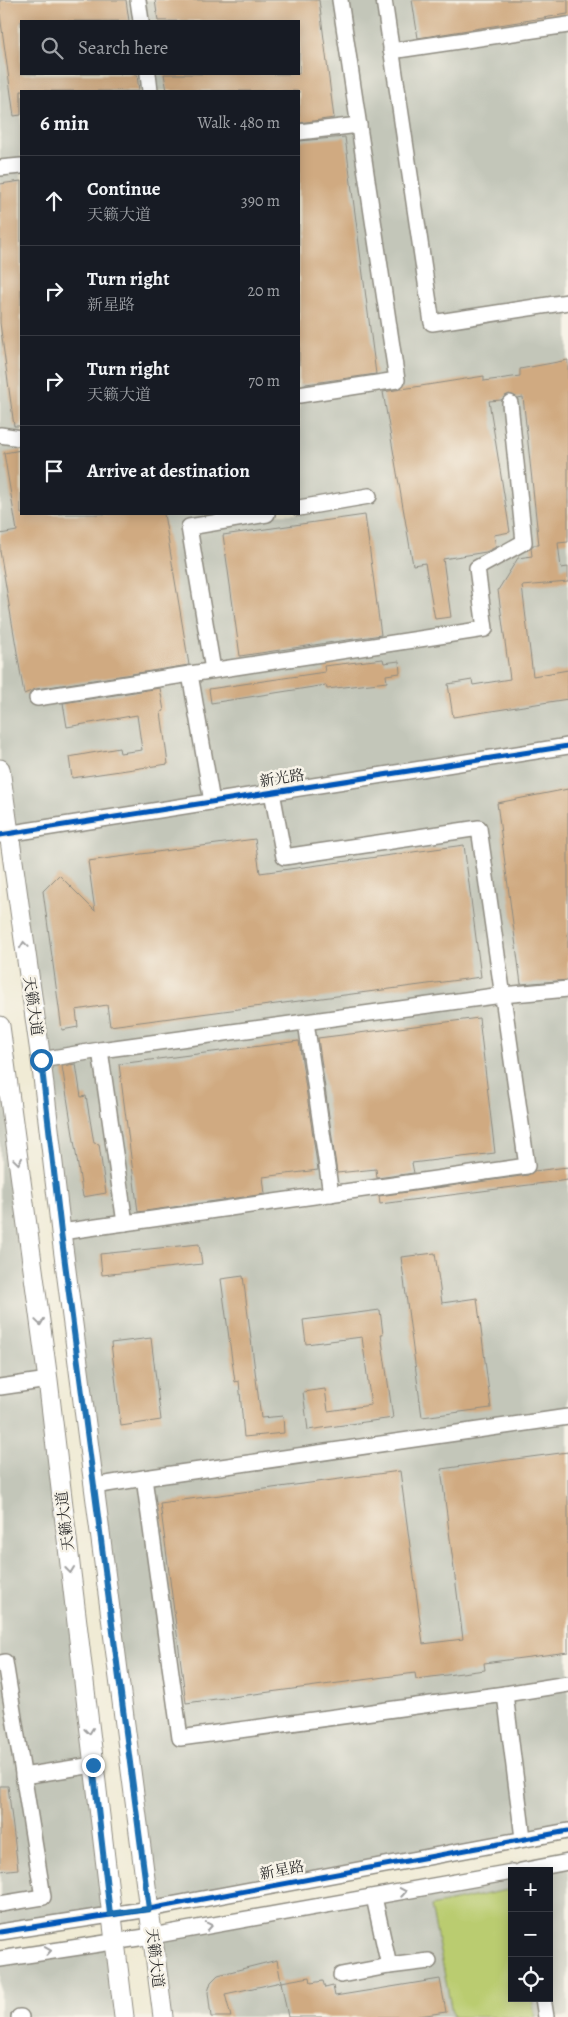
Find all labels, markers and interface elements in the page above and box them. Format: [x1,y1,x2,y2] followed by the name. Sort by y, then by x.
[20,20,300,75] search box
[38,34,66,62] icon: search
[78,35,168,61] text: Search here
[40,109,89,137] text: 6 min
[198,112,280,134] text: Walk · 480 m
[87,176,161,202] text: Continue
[40,187,68,215] icon: ahead
[241,190,280,212] text: 390 m
[87,204,151,226] text: 天籁大道
[87,266,169,292] text: Turn right
[40,277,68,305] icon: right
[247,280,280,302] text: 20 m
[87,294,135,316] text: 新星路
[87,356,169,382] text: Turn right
[40,367,68,395] icon: right
[248,370,280,392] text: 70 m
[87,384,151,406] text: 天籁大道
[40,457,68,485] icon: arrive
[87,458,250,484] text: Arrive at destination
[258,765,306,791] street label: 新光路
[20,940,30,949] one-way arrow
[19,975,47,1037] street label: 天籁大道
[30,1049,53,1072] route start
[13,1157,23,1165] one-way arrow
[34,1318,45,1326] one-way arrow
[51,1490,79,1552] street label: 天籁大道
[64,1566,75,1574] one-way arrow
[83,1728,94,1736] one-way arrow
[82,1754,105,1777] route end
[258,1856,306,1884] street label: 新星路
[508,1867,553,2002] map controls
[508,1867,553,1912] button: +
[399,1887,408,1897] one-way arrow
[508,1912,553,1957] button: −
[204,1922,213,1932] one-way arrow
[141,1927,169,1989] street label: 天籁大道
[44,1947,53,1957] one-way arrow
[508,1957,553,2002] button: locate

